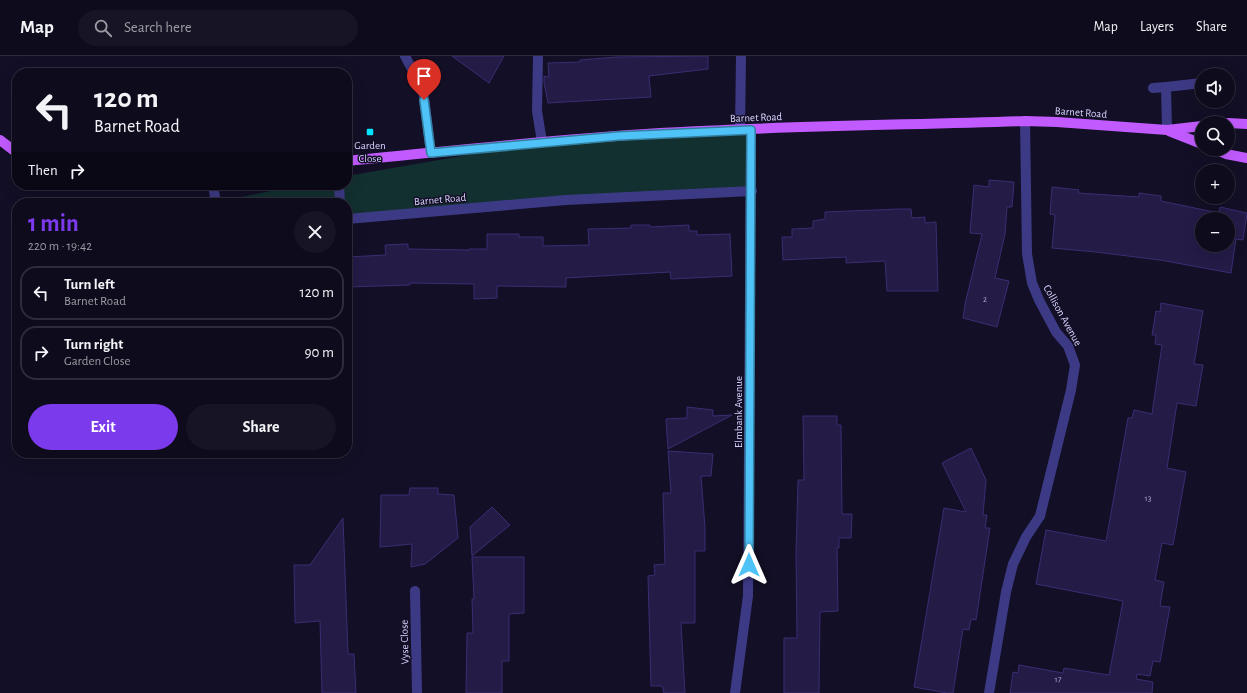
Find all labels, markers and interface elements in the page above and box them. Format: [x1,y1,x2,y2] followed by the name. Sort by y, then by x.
[78,10,358,46] search box
[92,17,114,39] icon: search
[20,18,54,37] text: Map
[124,20,192,35] text: Search here
[1093,20,1118,34] text: Map
[1140,20,1174,34] text: Layers
[1196,20,1227,34] text: Share
[407,59,441,100] pin
[413,65,435,87] icon: arrive
[1195,68,1235,252] map controls
[1195,68,1235,108] button: sound
[28,84,80,136] icon: left
[94,85,159,113] text: 120 m
[1054,105,1108,120] street label: Barnet Road
[730,111,783,124] street label: Barnet Road
[1195,116,1235,156] button: search
[94,118,180,136] text: Barnet Road
[365,127,375,137] marker: Garden Close
[354,140,386,164] place label: Garden Close
[66,160,88,182] icon: right
[28,163,58,178] text: Then
[1195,164,1235,204] button: +
[413,192,467,207] street label: Barnet Road
[294,211,336,253] button: close
[28,212,79,236] text: 1 min
[1195,212,1235,252] button: −
[28,240,92,253] text: 220 m · 19:42
[64,277,115,292] text: Turn left
[30,282,52,304] icon: left
[1041,283,1084,348] street label: Collison Avenue
[300,285,334,300] text: 120 m
[64,295,126,308] text: Barnet Road
[983,295,987,304] house number: 2
[64,337,123,352] text: Turn right
[30,342,52,364] icon: right
[305,345,334,360] text: 90 m
[64,355,130,368] text: Garden Close
[733,376,744,448] street label: Elmbank Avenue
[28,404,178,450] button: Exit
[186,404,336,450] button: Share
[1145,494,1152,503] house number: 13
[728,544,770,586] position arrow
[399,620,410,664] street label: Vyse Close
[1055,675,1062,684] house number: 17

